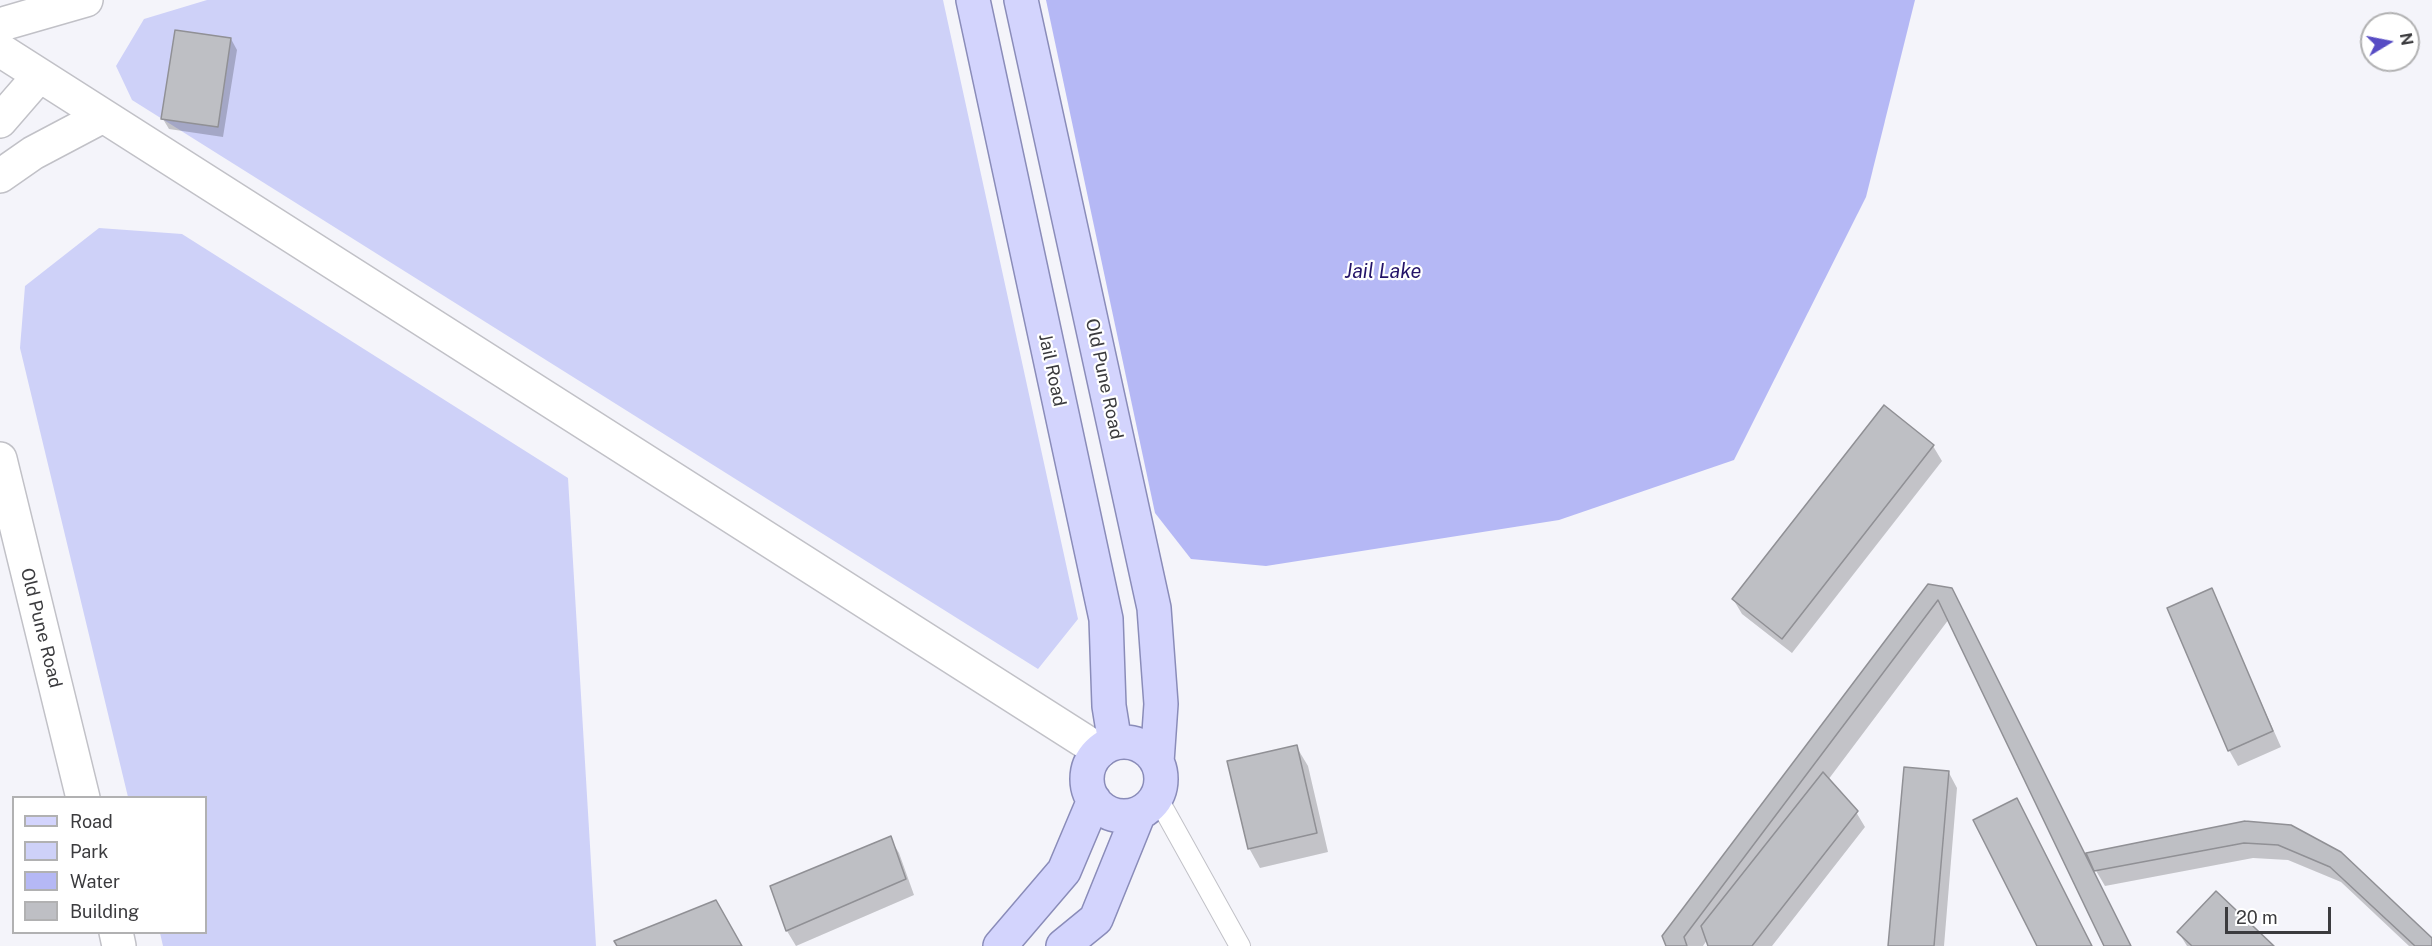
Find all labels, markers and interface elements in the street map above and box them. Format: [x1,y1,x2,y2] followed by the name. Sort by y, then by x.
[2360,12,2420,72] north arrow
[2396,31,2417,47] text: N
[1345,260,1421,284] water label: Jail Lake
[1081,317,1127,441] street label: Old Pune Road
[1034,332,1070,408] street label: Jail Road
[16,566,66,690] street label: Old Pune Road
[12,796,207,934] legend
[70,811,113,832] text: Road
[70,841,108,862] text: Park
[70,871,120,892] text: Water
[2228,895,2334,933] scale bar
[70,901,139,922] text: Building
[2236,907,2278,928] text: 20 m

